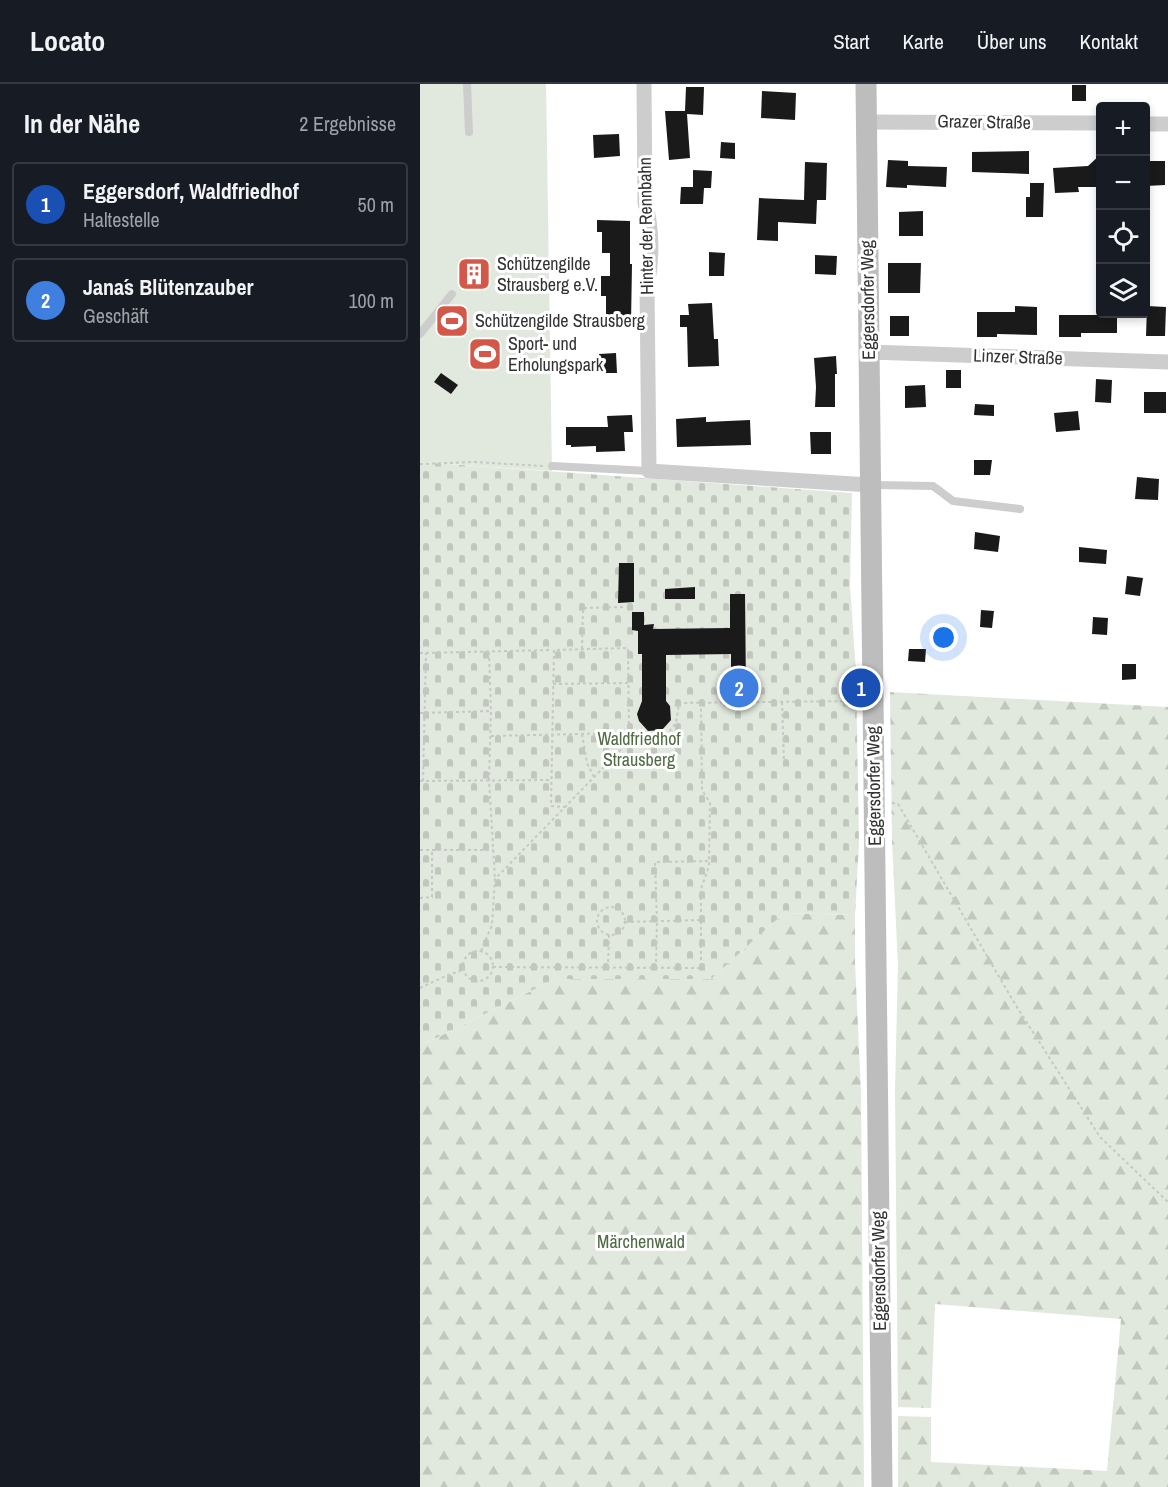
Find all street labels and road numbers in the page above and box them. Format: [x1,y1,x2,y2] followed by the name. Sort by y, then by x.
[937,108,1031,135] street label: Grazer Straße
[632,157,659,295] street label: Hinter der Rennbahn
[854,239,881,360] street label: Eggersdorfer Weg
[973,342,1063,371] street label: Linzer Straße
[860,725,887,846] street label: Eggersdorfer Weg
[865,1210,892,1331] street label: Eggersdorfer Weg

